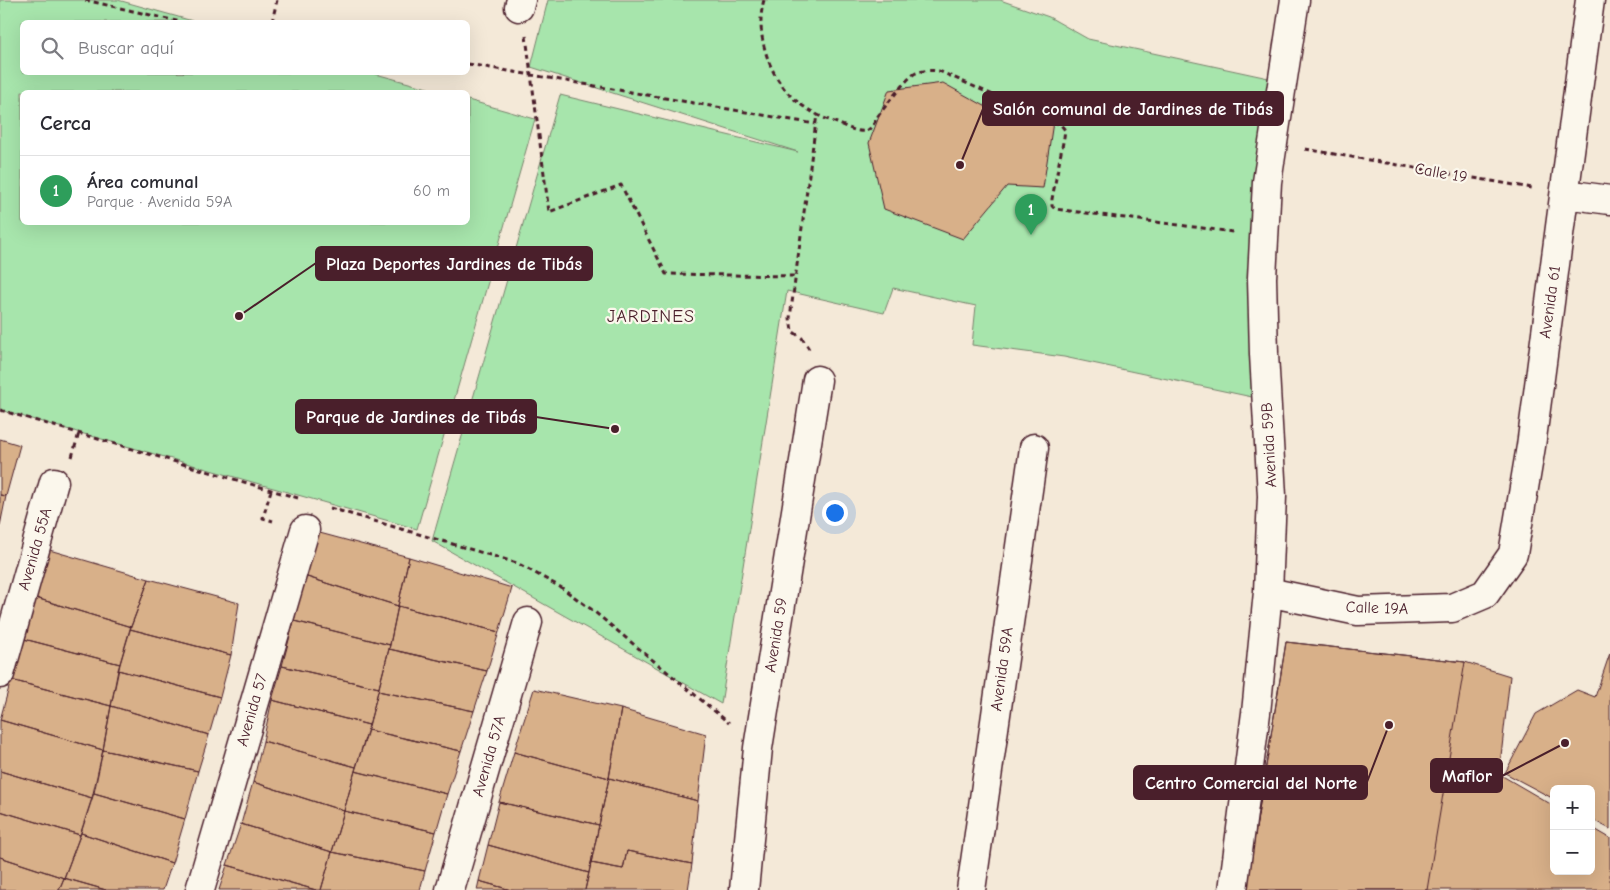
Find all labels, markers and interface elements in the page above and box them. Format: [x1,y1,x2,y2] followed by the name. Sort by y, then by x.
[20,20,470,75] search box
[38,34,66,62] icon: search
[78,37,174,59] text: Buscar aquí
[983,92,1283,125] callout: Salón comunal de Jardines de Tibás
[993,99,1273,120] text: Salón comunal de Jardines de Tibás
[40,111,91,135] text: Cerca
[1413,160,1469,186] street label: Calle 19
[87,171,199,193] text: Área comunal
[53,182,59,200] text: 1
[413,182,450,200] text: 60 m
[87,193,232,211] text: Parque · Avenida 59A
[1015,194,1047,235] pin: 1
[316,247,592,280] callout: Plaza Deportes Jardines de Tibás
[326,254,582,275] text: Plaza Deportes Jardines de Tibás
[1536,264,1564,340] street label: Avenida 61
[607,306,695,327] district label: JARDINES
[296,400,536,433] callout: Parque de Jardines de Tibás
[1258,402,1280,488] street label: Avenida 59B
[306,407,526,428] text: Parque de Jardines de Tibás
[822,500,848,526] your location
[15,506,55,592] street label: Avenida 55A
[761,596,791,674] street label: Avenida 59
[1345,598,1409,618] street label: Calle 19A
[987,626,1017,712] street label: Avenida 59A
[233,671,271,748] street label: Avenida 57
[469,713,509,799] street label: Avenida 57A
[1431,759,1502,792] callout: Maflor
[1134,766,1367,799] callout: Centro Comercial del Norte
[1442,766,1493,787] text: Maflor
[1145,773,1357,794] text: Centro Comercial del Norte
[1550,785,1595,875] map controls
[1550,785,1595,830] button: +
[1550,830,1595,875] button: −

